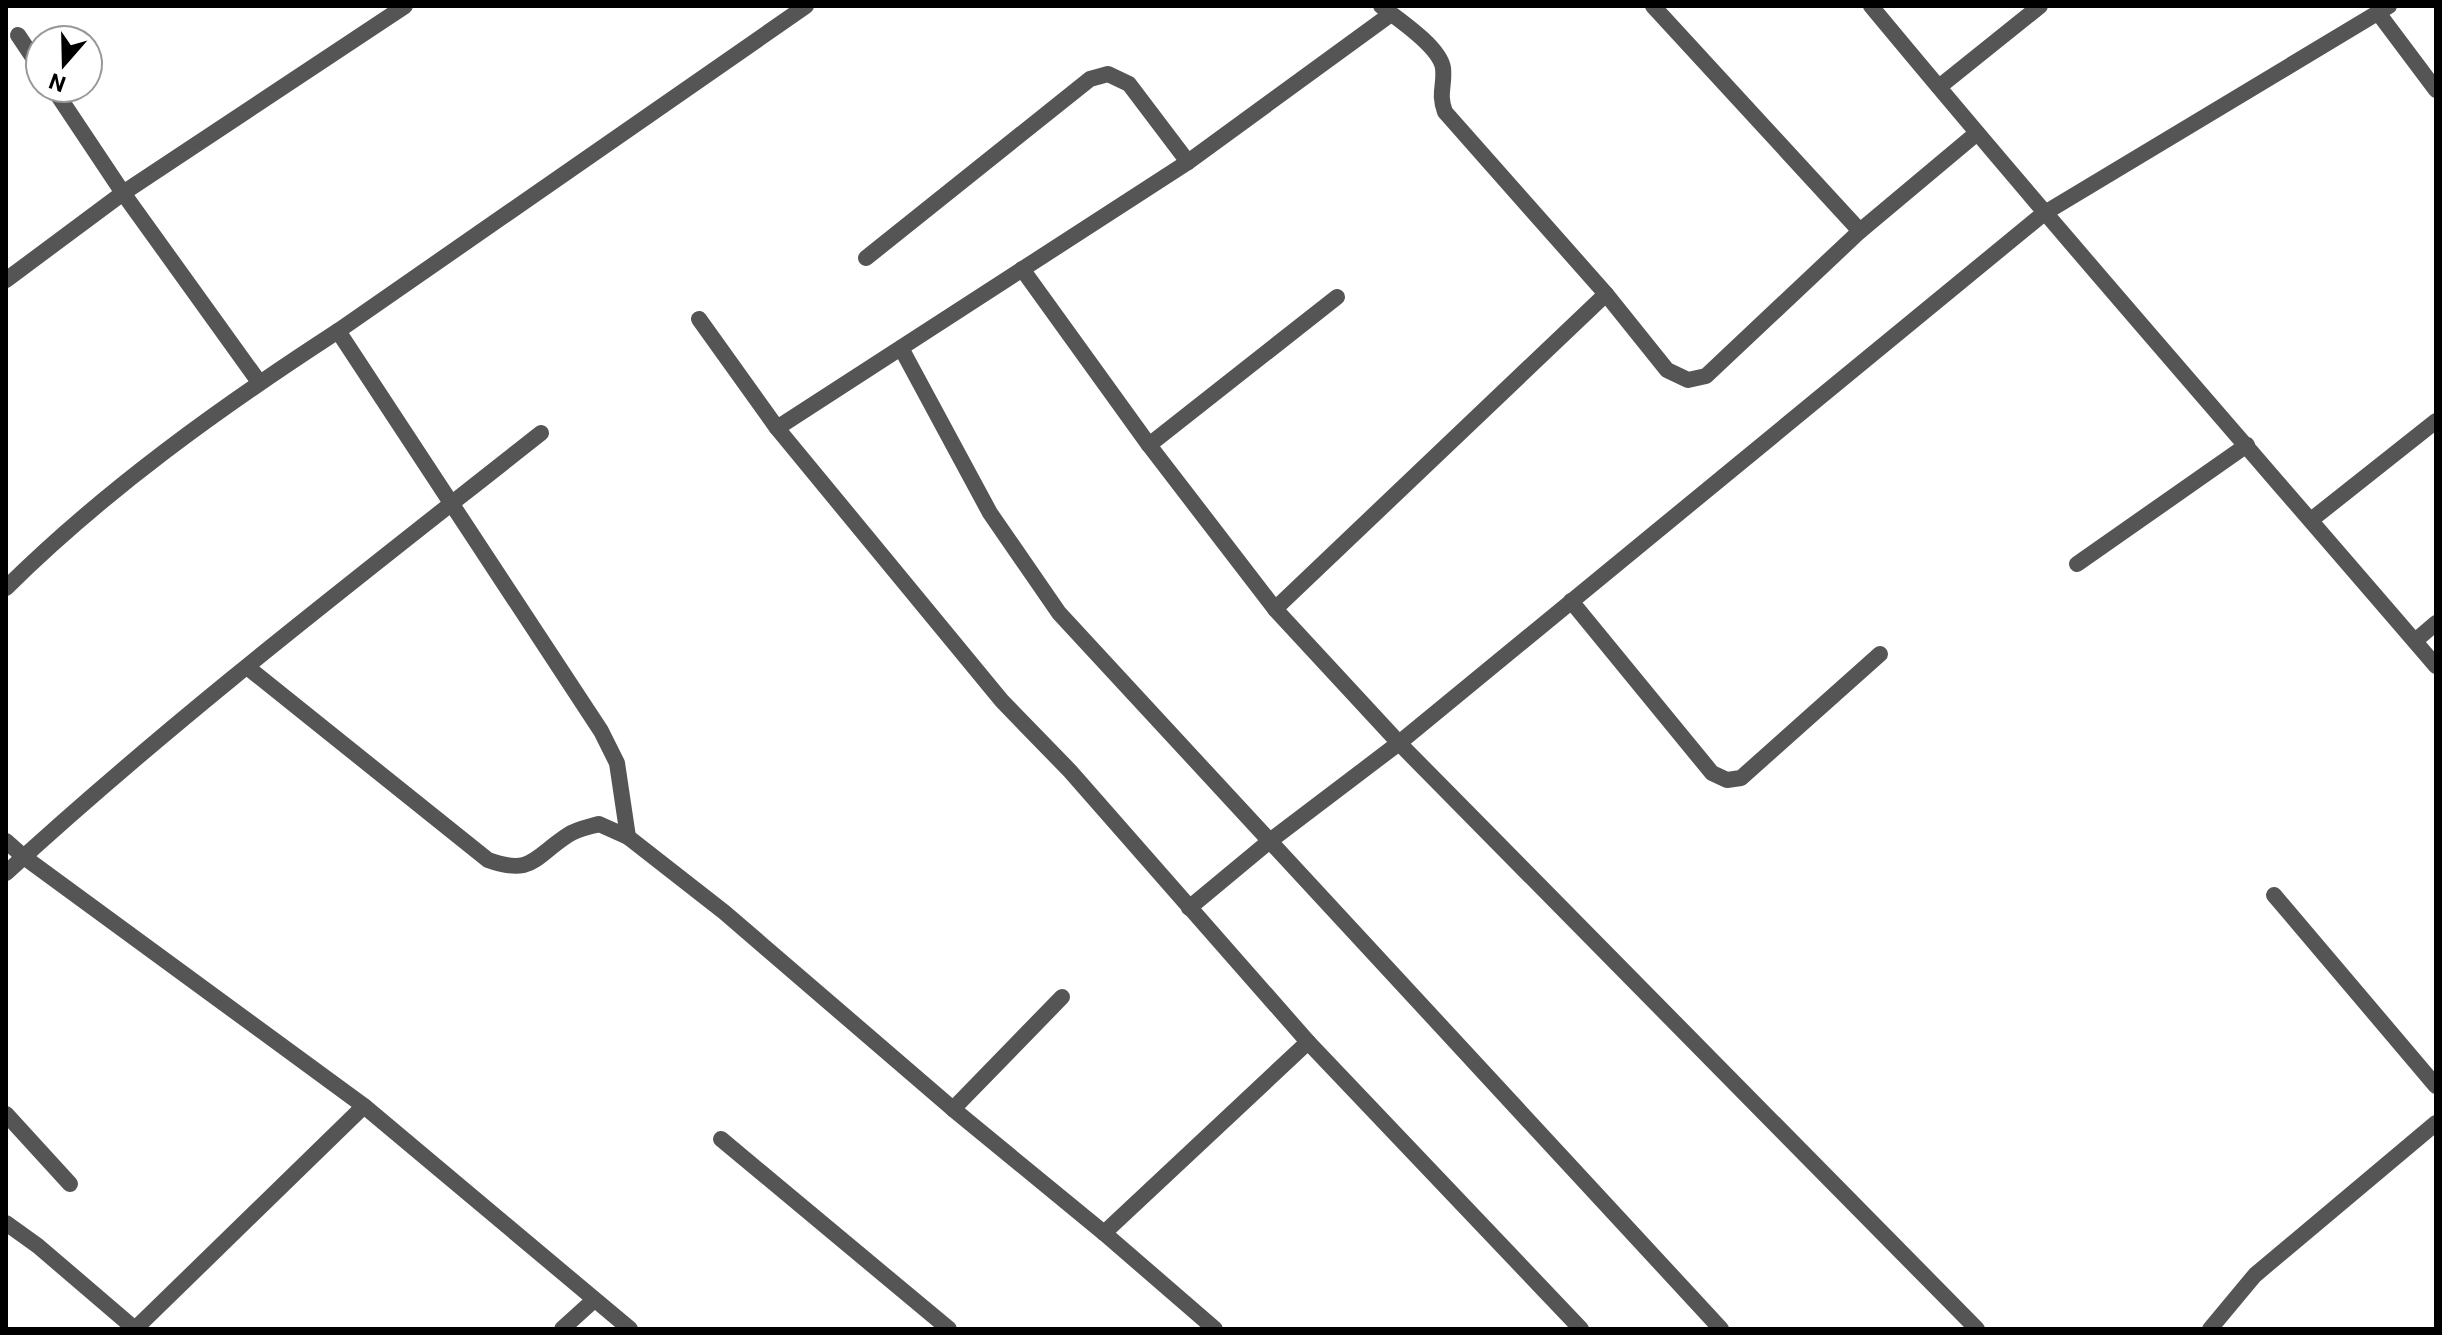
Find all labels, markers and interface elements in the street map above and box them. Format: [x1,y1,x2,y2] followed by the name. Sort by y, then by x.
[24,24,104,104] north arrow
[46,68,69,97] text: N

